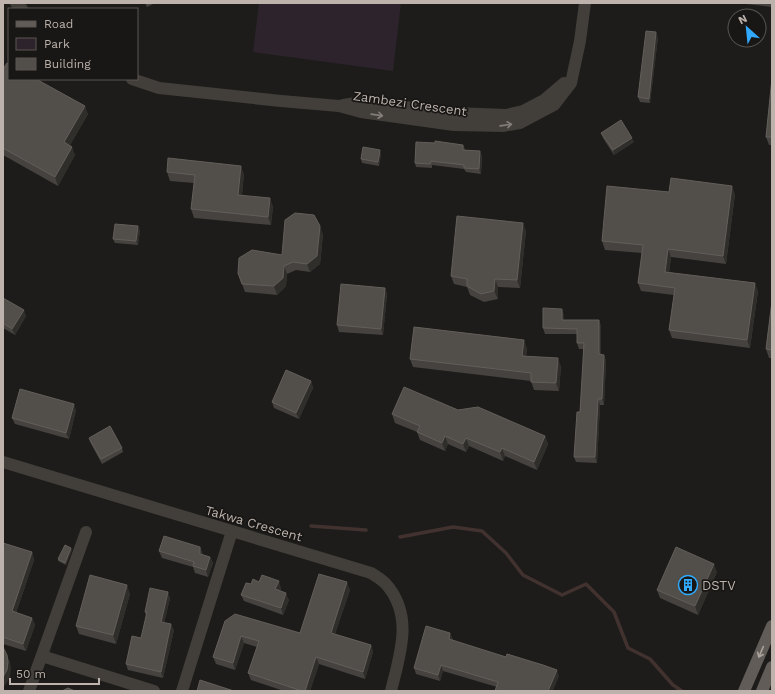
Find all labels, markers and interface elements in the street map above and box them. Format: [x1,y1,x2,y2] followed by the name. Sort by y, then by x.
[8,8,138,80] legend
[727,8,767,48] north arrow
[736,12,749,27] text: N
[44,17,73,31] text: Road
[44,37,70,51] text: Park
[44,57,91,71] text: Building
[352,88,468,119] street label: Zambezi Crescent
[370,111,383,119] one-way arrow
[499,121,512,129] one-way arrow
[204,502,305,545] street label: Takwa Crescent
[677,574,699,596] building icon: DSTV
[702,578,736,593] place label: DSTV
[757,645,764,657] one-way arrow
[10,660,99,686] scale bar
[16,667,46,681] text: 50 m

